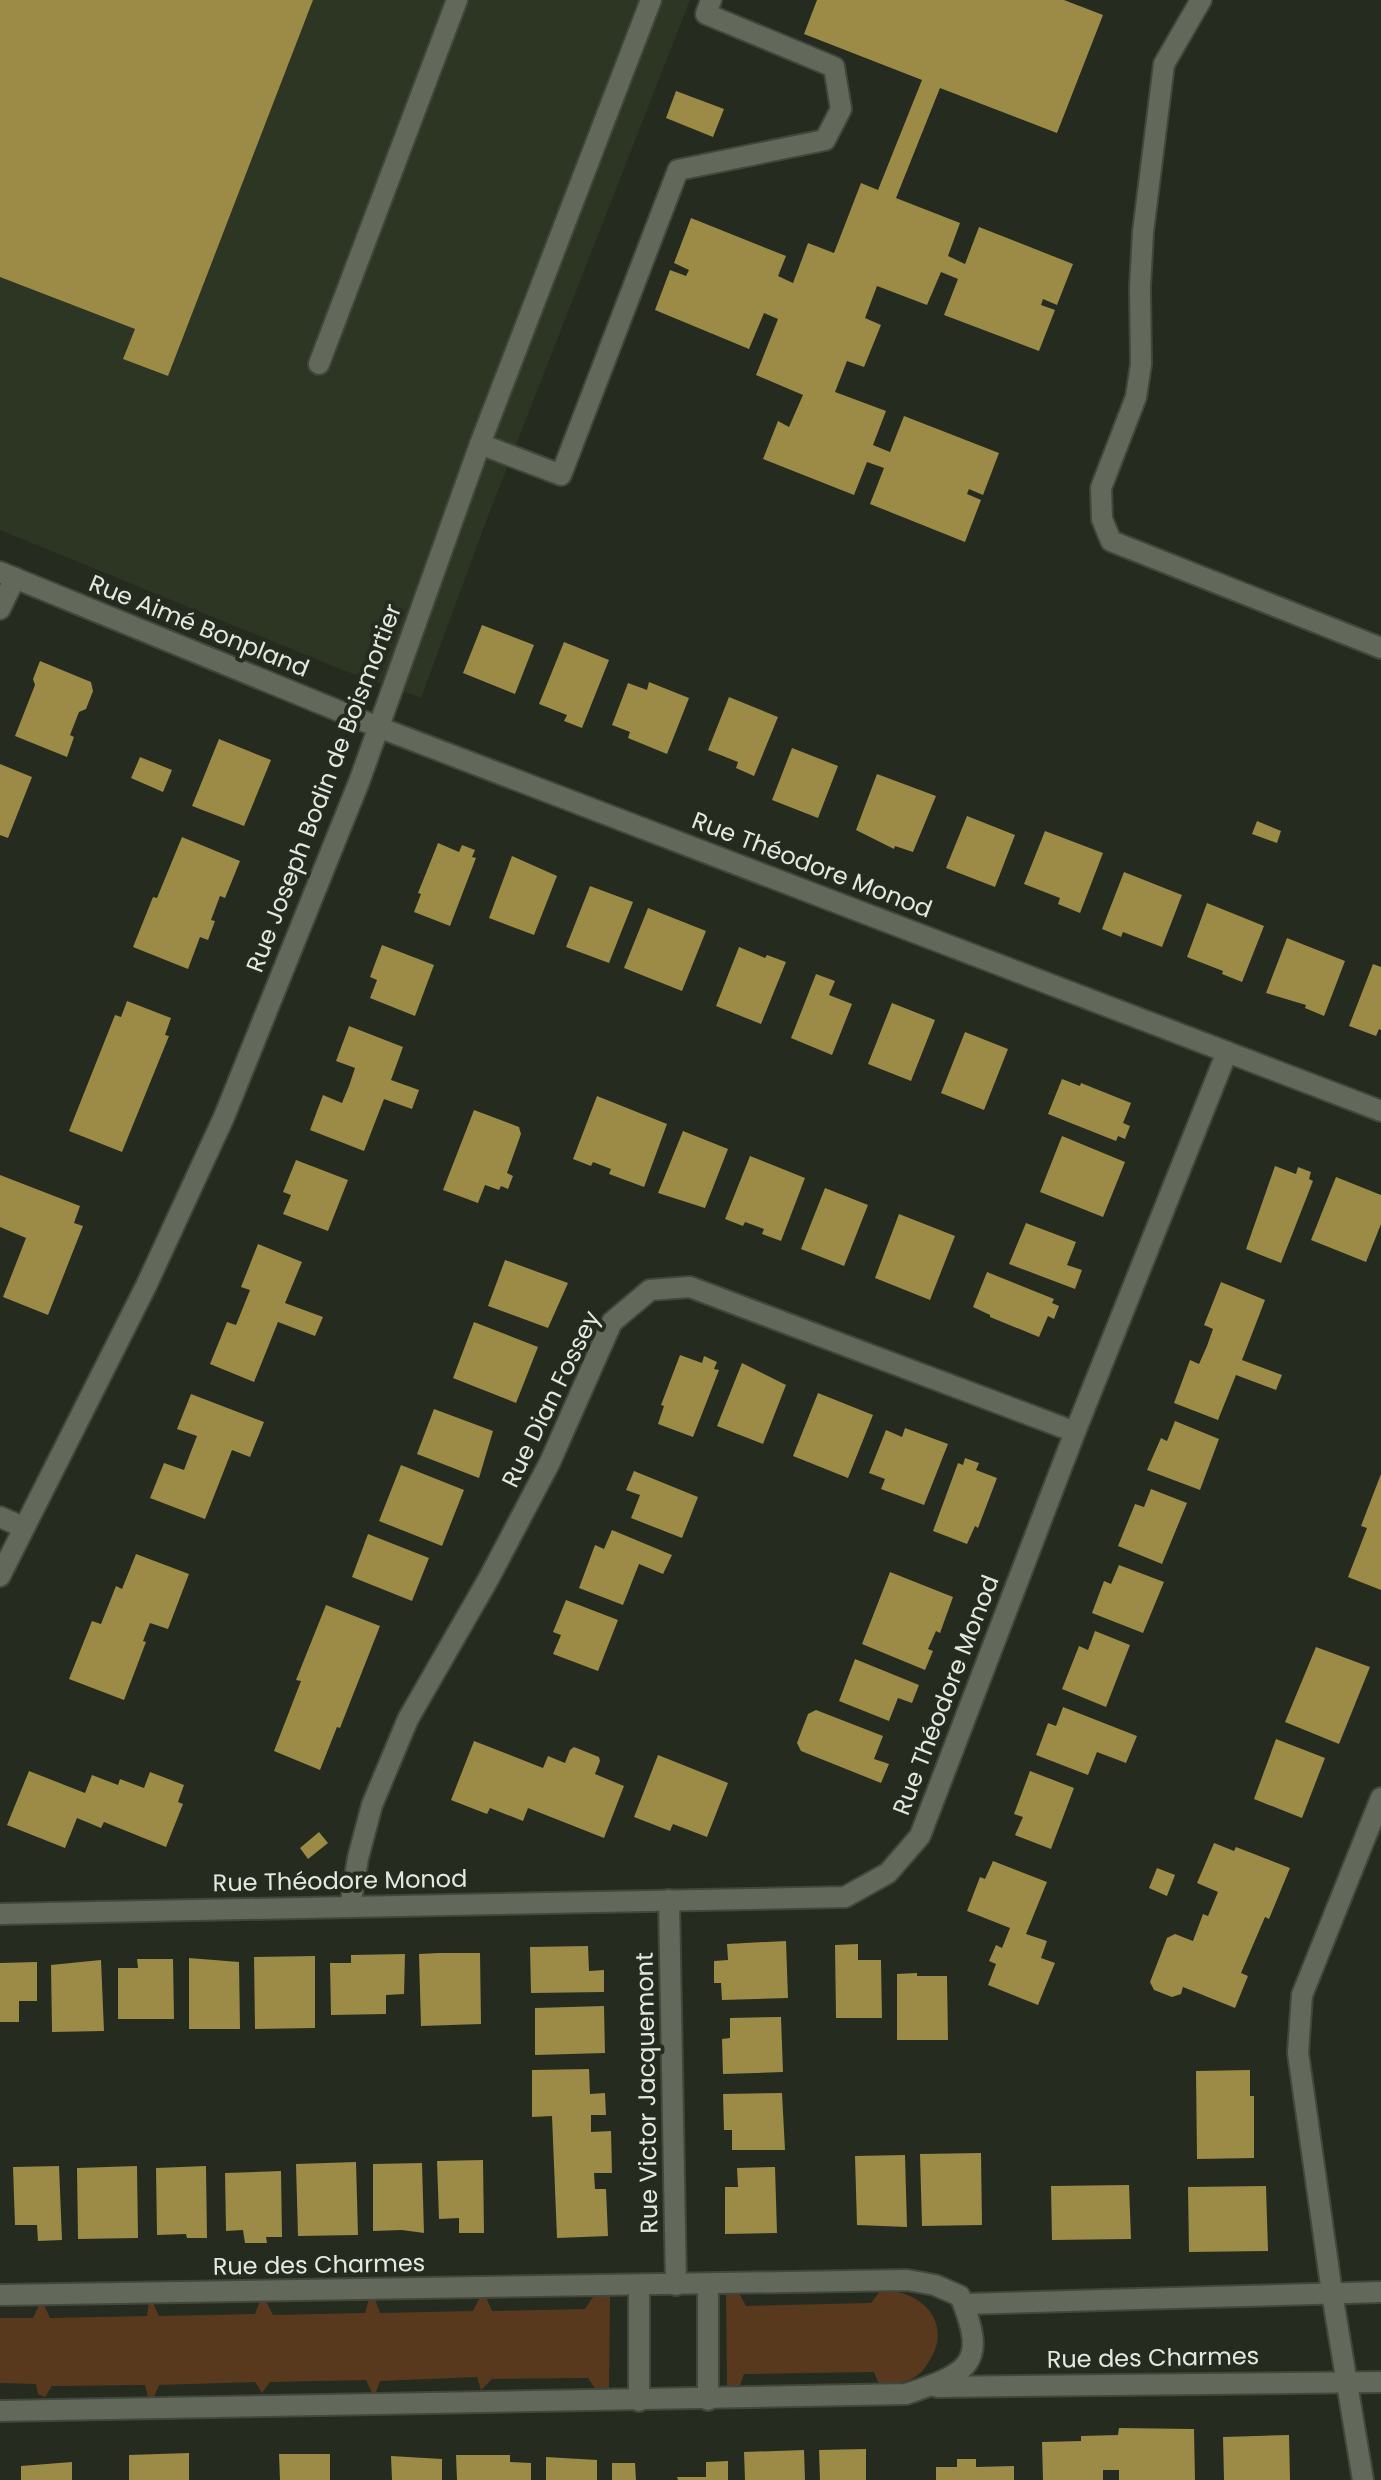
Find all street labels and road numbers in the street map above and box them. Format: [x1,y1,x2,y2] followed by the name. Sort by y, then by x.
[84,566,314,685] street label: Rue Aimé Bonpland
[238,599,409,977] street label: Rue Joseph Bodin de Boismortier
[687,804,937,926] street label: Rue Théodore Monod
[493,1304,608,1493] street label: Rue Dian Fossey
[885,1570,1007,1820] street label: Rue Théodore Monod
[212,1862,468,1899] street label: Rue Théodore Monod
[628,1952,665,2234] street label: Rue Victor Jacquemont
[212,2246,426,2283] street label: Rue des Charmes
[1046,2339,1260,2376] street label: Rue des Charmes

